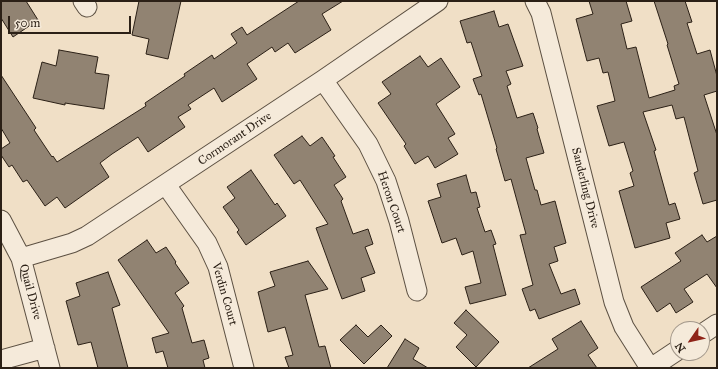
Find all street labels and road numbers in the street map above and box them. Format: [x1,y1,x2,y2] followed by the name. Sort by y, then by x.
[196,109,274,169] street label: Cormorant Drive
[568,146,602,230] street label: Sanderling Drive
[374,169,408,235] street label: Heron Court
[208,261,240,327] street label: Verdin Court
[16,263,44,321] street label: Quail Drive

